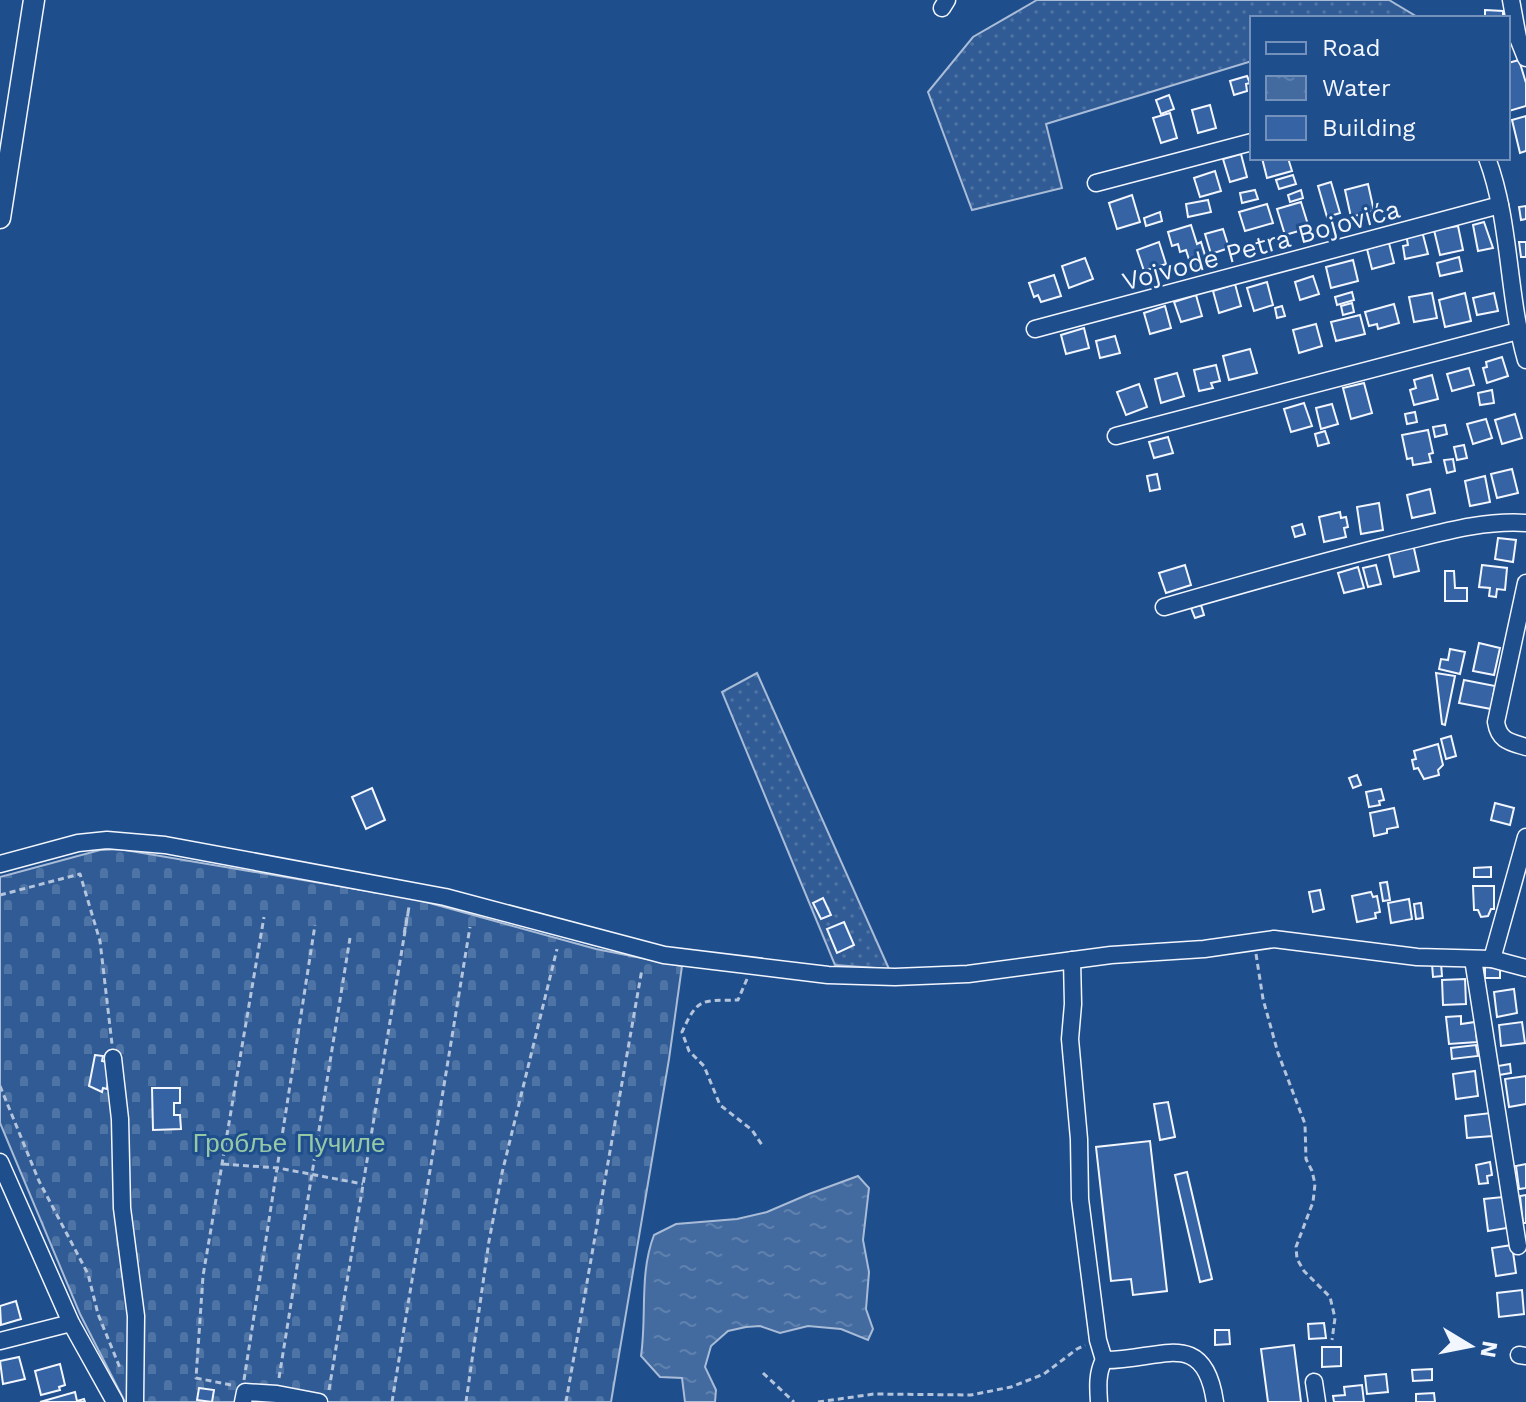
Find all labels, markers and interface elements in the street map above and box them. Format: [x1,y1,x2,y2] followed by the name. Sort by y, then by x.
[1250,16,1510,160] legend
[1322,34,1381,62] text: Road
[1322,74,1391,102] text: Water
[1322,114,1415,142] text: Building
[1119,193,1404,297] street label: Vojvode Petra Bojovića
[193,1128,385,1158] park label: Гробље Пучиле
[1430,1306,1510,1386] north arrow
[1475,1339,1503,1360] text: N

